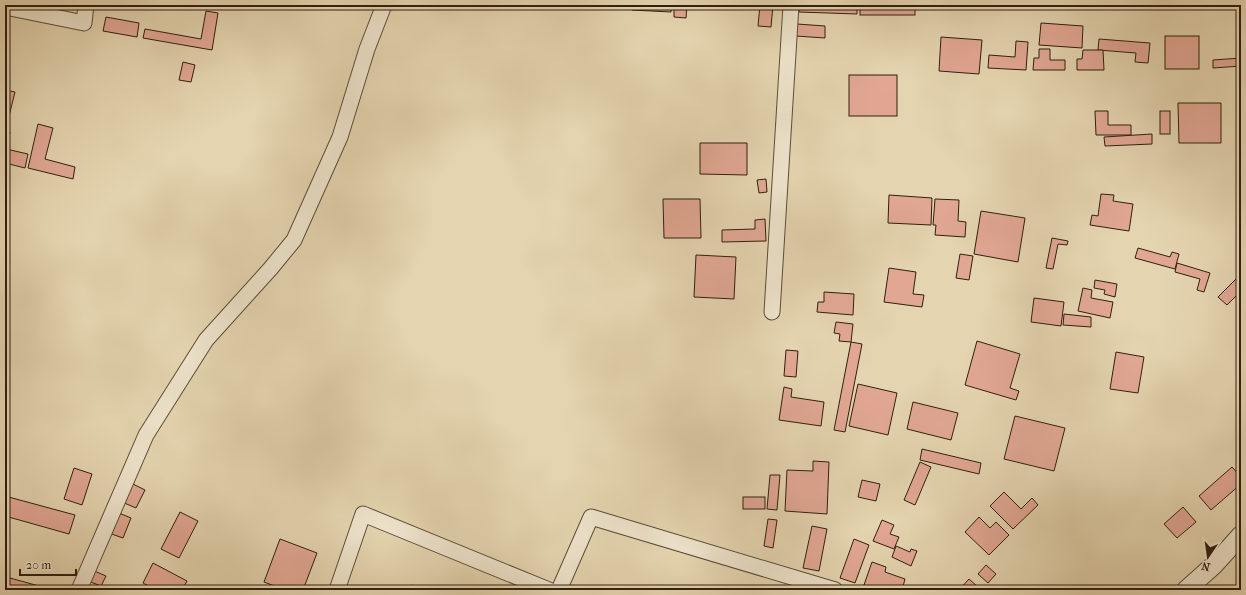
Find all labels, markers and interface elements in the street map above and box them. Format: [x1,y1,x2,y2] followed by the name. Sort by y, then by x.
[1188,537,1228,577] north arrow
[20,551,76,577] scale bar
[26,558,51,572] text: 20 m
[1200,559,1211,574] text: N

